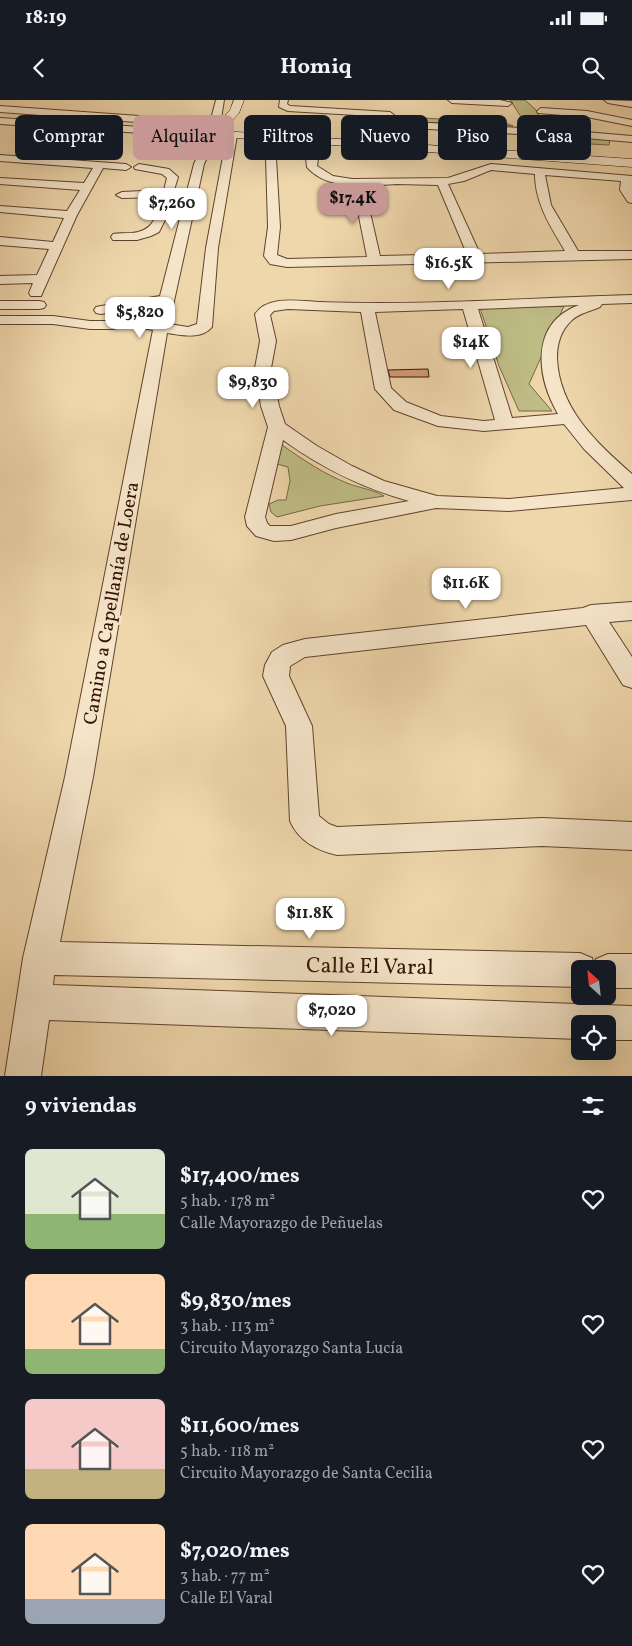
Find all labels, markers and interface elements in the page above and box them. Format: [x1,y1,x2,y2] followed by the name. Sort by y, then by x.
[25,5,67,31] text: 18:19
[280,52,352,83] text: Homiq
[25,54,53,82] icon: back
[579,54,607,82] icon: search
[15,115,123,160] chip: Comprar
[133,115,234,160] chip: Alquilar
[244,115,331,160] chip: Filtros
[341,115,428,160] chip: Nuevo
[438,115,507,160] chip: Piso
[517,115,591,160] chip: Casa
[312,182,394,225] pin: $17.4K
[131,188,213,230] pin: $7,260
[329,188,377,210] text: $17.4K
[149,193,195,215] text: $7,260
[408,248,490,290] pin: $16.5K
[425,253,473,275] text: $16.5K
[99,296,181,339] pin: $5,820
[116,302,164,324] text: $5,820
[441,326,501,369] pin: $14K
[453,332,489,354] text: $14K
[212,366,294,409] pin: $9,830
[229,372,277,394] text: $9,830
[78,480,146,727] street label: Camino a Capellanía de Loera
[425,568,507,610] pin: $11.6K
[443,573,489,595] text: $11.6K
[269,898,351,940] pin: $11.8K
[287,903,333,925] text: $11.8K
[306,951,434,984] street label: Calle El Varal
[571,960,616,1005] north arrow
[571,960,616,1060] map controls
[291,994,373,1037] pin: $7,020
[308,1000,356,1022] text: $7,020
[571,1015,616,1060] button: locate
[25,1092,137,1121] text: 9 viviendas
[579,1092,607,1120] icon: filters
[180,1162,300,1191] text: $17,400/mes
[65,1169,125,1229] icon: home
[579,1185,607,1213] icon: heart
[180,1191,275,1213] text: 5 hab. · 178 m²
[180,1213,383,1235] text: Calle Mayorazgo de Peñuelas
[180,1287,291,1316] text: $9,830/mes
[65,1294,125,1354] icon: home
[579,1310,607,1338] icon: heart
[180,1316,275,1338] text: 3 hab. · 113 m²
[180,1338,403,1360] text: Circuito Mayorazgo Santa Lucía
[180,1412,299,1441] text: $11,600/mes
[65,1419,125,1479] icon: home
[579,1435,607,1463] icon: heart
[180,1441,274,1463] text: 5 hab. · 118 m²
[180,1463,433,1485] text: Circuito Mayorazgo de Santa Cecilia
[180,1537,290,1566] text: $7,020/mes
[65,1544,125,1604] icon: home
[579,1560,607,1588] icon: heart
[180,1566,270,1588] text: 3 hab. · 77 m²
[180,1588,273,1610] text: Calle El Varal

